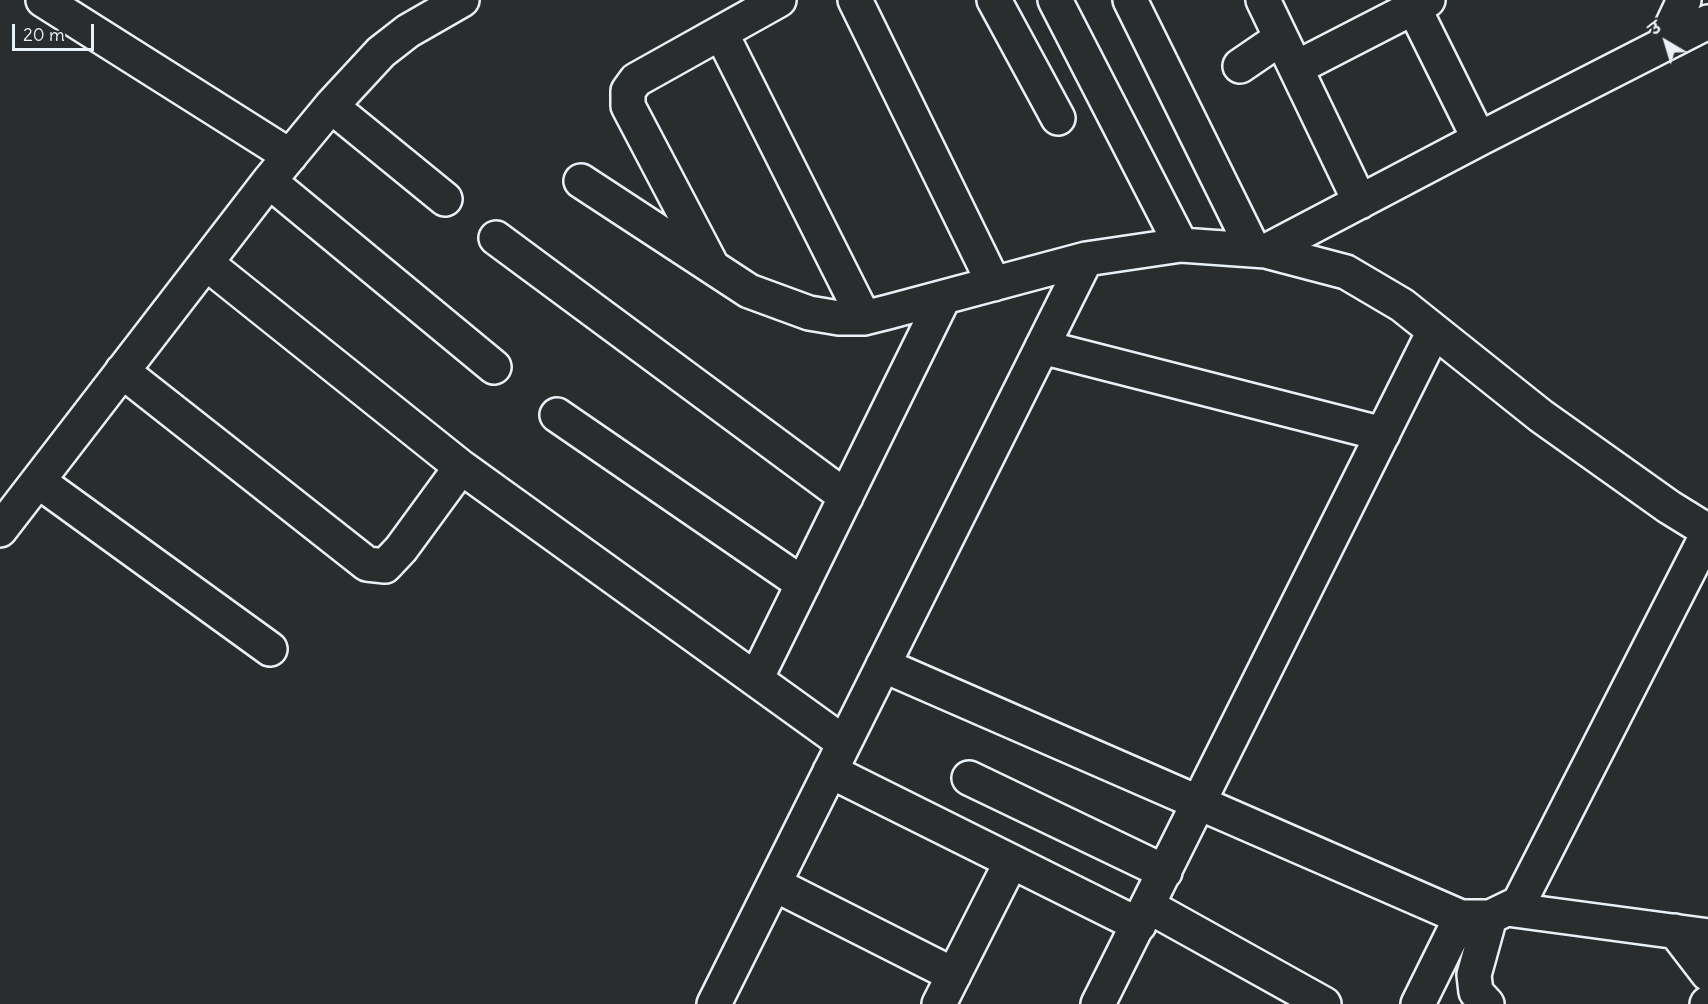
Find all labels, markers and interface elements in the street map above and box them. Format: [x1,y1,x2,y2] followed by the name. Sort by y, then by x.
[15,12,98,50] scale bar
[1636,12,1696,72] north arrow
[1645,17,1665,39] text: उ
[23,23,65,46] text: 20 m

